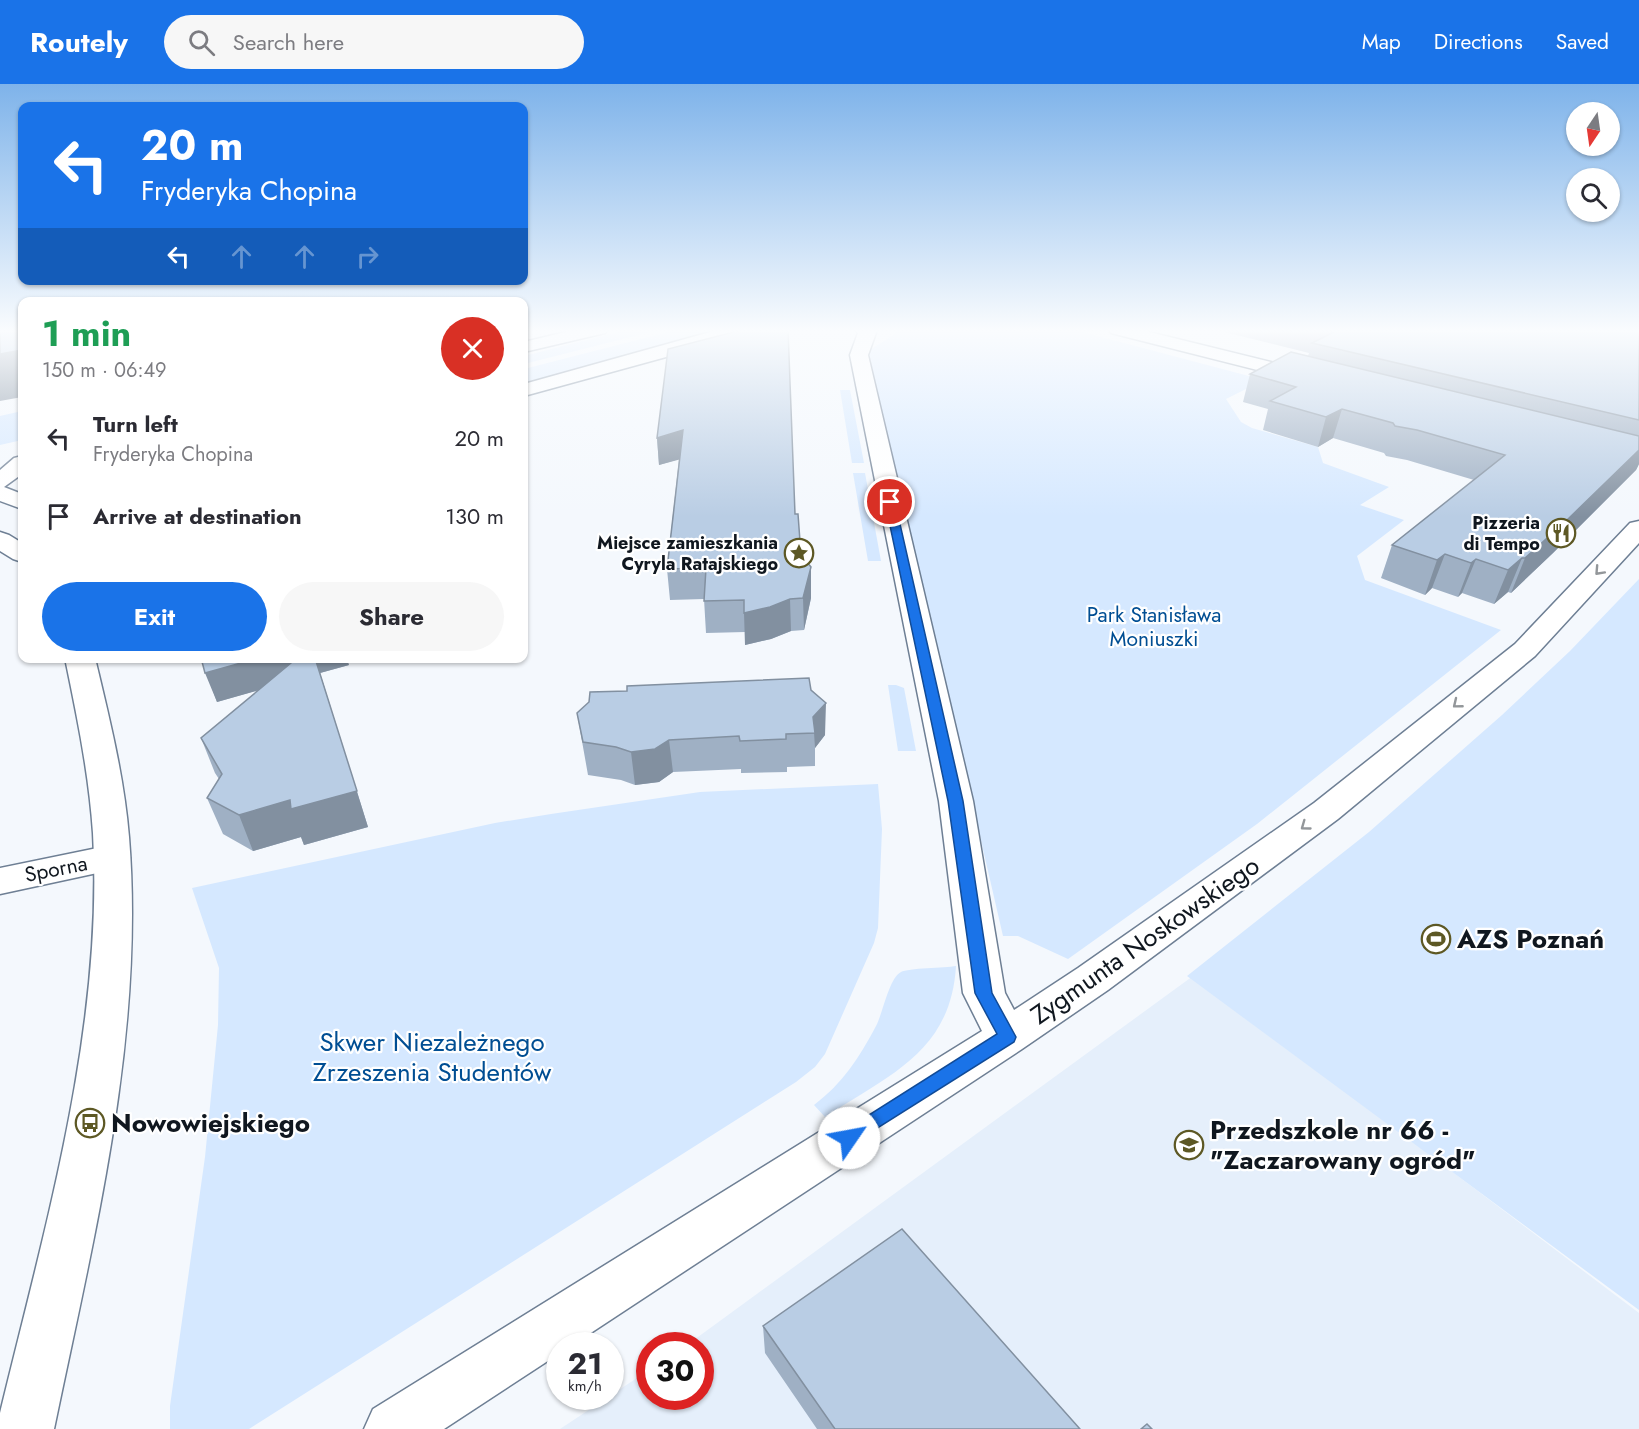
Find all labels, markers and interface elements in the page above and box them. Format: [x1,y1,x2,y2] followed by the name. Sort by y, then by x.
[164,15,584,69] search box
[30,22,128,63] text: Routely
[185,26,218,59] icon: search
[233,26,344,58] text: Search here
[1362,27,1401,57] text: Map
[1434,27,1523,57] text: Directions
[1556,27,1609,57] text: Saved
[1566,102,1620,156] north arrow
[1566,102,1620,222] map controls
[141,115,243,176] text: 20 m
[42,126,120,204] icon: left
[1566,168,1620,222] button: search
[141,171,357,210] text: Fryderyka Chopina
[162,240,195,273] icon: left
[225,240,258,273] icon: ahead
[288,240,321,273] icon: ahead
[351,240,384,273] icon: right
[42,307,131,359] text: 1 min
[441,317,504,380] button: close
[42,356,167,385] text: 150 m · 06:49
[93,408,178,440] text: Turn left
[42,422,75,455] icon: left
[455,422,504,454] text: 20 m
[93,440,253,469] text: Fryderyka Chopina
[864,476,915,527] pin
[873,485,906,518] icon: arrive
[42,500,75,533] icon: arrive
[93,500,302,532] text: Arrive at destination
[445,500,504,532] text: 130 m
[1463,510,1540,557] place label: Pizzeria di Tempo
[1545,517,1577,549] restaurant icon: Pizzeria di Tempo
[597,530,778,577] place label: Miejsce zamieszkania Cyryla Ratajskiego
[783,537,815,569] place icon: Miejsce zamieszkania Cyryla Ratajskiego
[1595,564,1606,575] one-way arrow
[42,582,267,651] button: Exit
[279,582,504,651] button: Share
[1087,600,1221,654] park label: Park Stanisława Moniuszki
[1453,697,1464,708] one-way arrow
[1300,819,1311,830] one-way arrow
[1023,847,1267,1033] street label: Zygmunta Noskowskiego
[22,848,90,890] street label: Sporna
[1456,920,1604,958] place label: AZS Poznań
[1420,923,1452,955] sports icon: AZS Poznań
[313,1023,552,1091] park label: Skwer Niezależnego Zrzeszenia Studentów
[111,1104,310,1142] place label: Nowowiejskiego
[817,1106,881,1170] position arrow
[74,1107,106,1139] bus stop icon: Nowowiejskiego
[1210,1111,1476,1179] place label: Przedszkole nr 66 - "Zaczarowany ogród"
[1173,1129,1205,1161] school or university icon: Przedszkole nr 66 - "Zaczarowany ogród"
[636,1332,714,1410] speed limit sign: 30
[568,1342,602,1385] text: 21
[568,1375,602,1397] text: km/h

